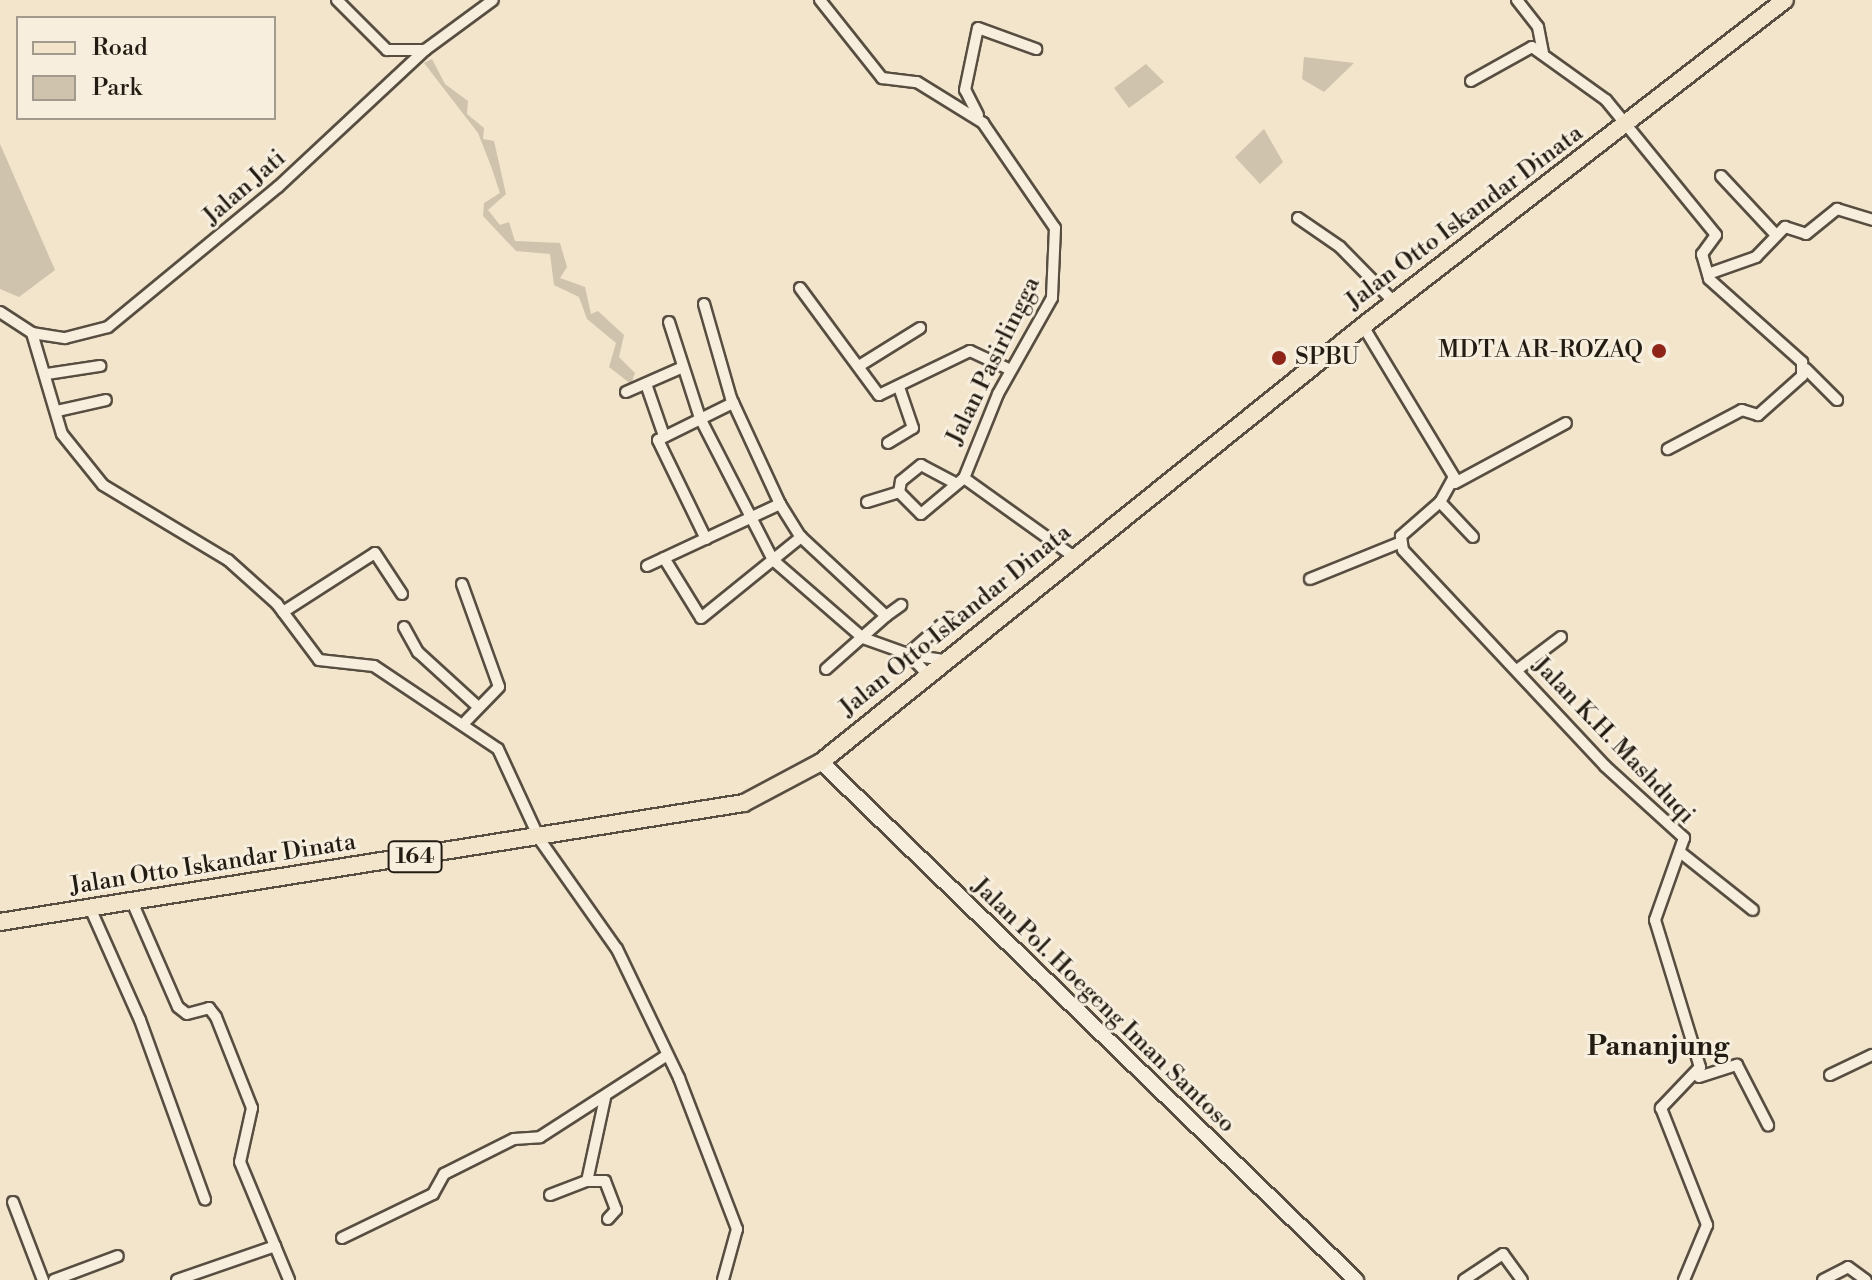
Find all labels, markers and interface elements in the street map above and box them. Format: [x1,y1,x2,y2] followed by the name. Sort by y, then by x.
[16,16,276,120] legend
[92,33,148,63] text: Road
[92,73,142,103] text: Park
[1341,119,1589,317] street label: Jalan Otto Iskandar Dinata
[198,144,292,232] street label: Jalan Jati
[941,273,1047,449] street label: Jalan Pasirlingga
[1438,337,1643,365] place label: MDTA AR-ROZAQ
[1650,342,1668,360] marker: MDTA AR-ROZAQ
[1295,344,1359,372] place label: SPBU
[1270,349,1288,367] marker: SPBU
[835,519,1077,723] street label: Jalan Otto Iskandar Dinata
[1526,652,1700,830] street label: Jalan K.H. Mashduqi
[68,828,358,902] street label: Jalan Otto Iskandar Dinata
[387,839,443,875] road number: 164
[965,872,1241,1140] street label: Jalan Pol. Hoegeng Iman Santoso
[1587,1030,1729,1064] district label: Pananjung

